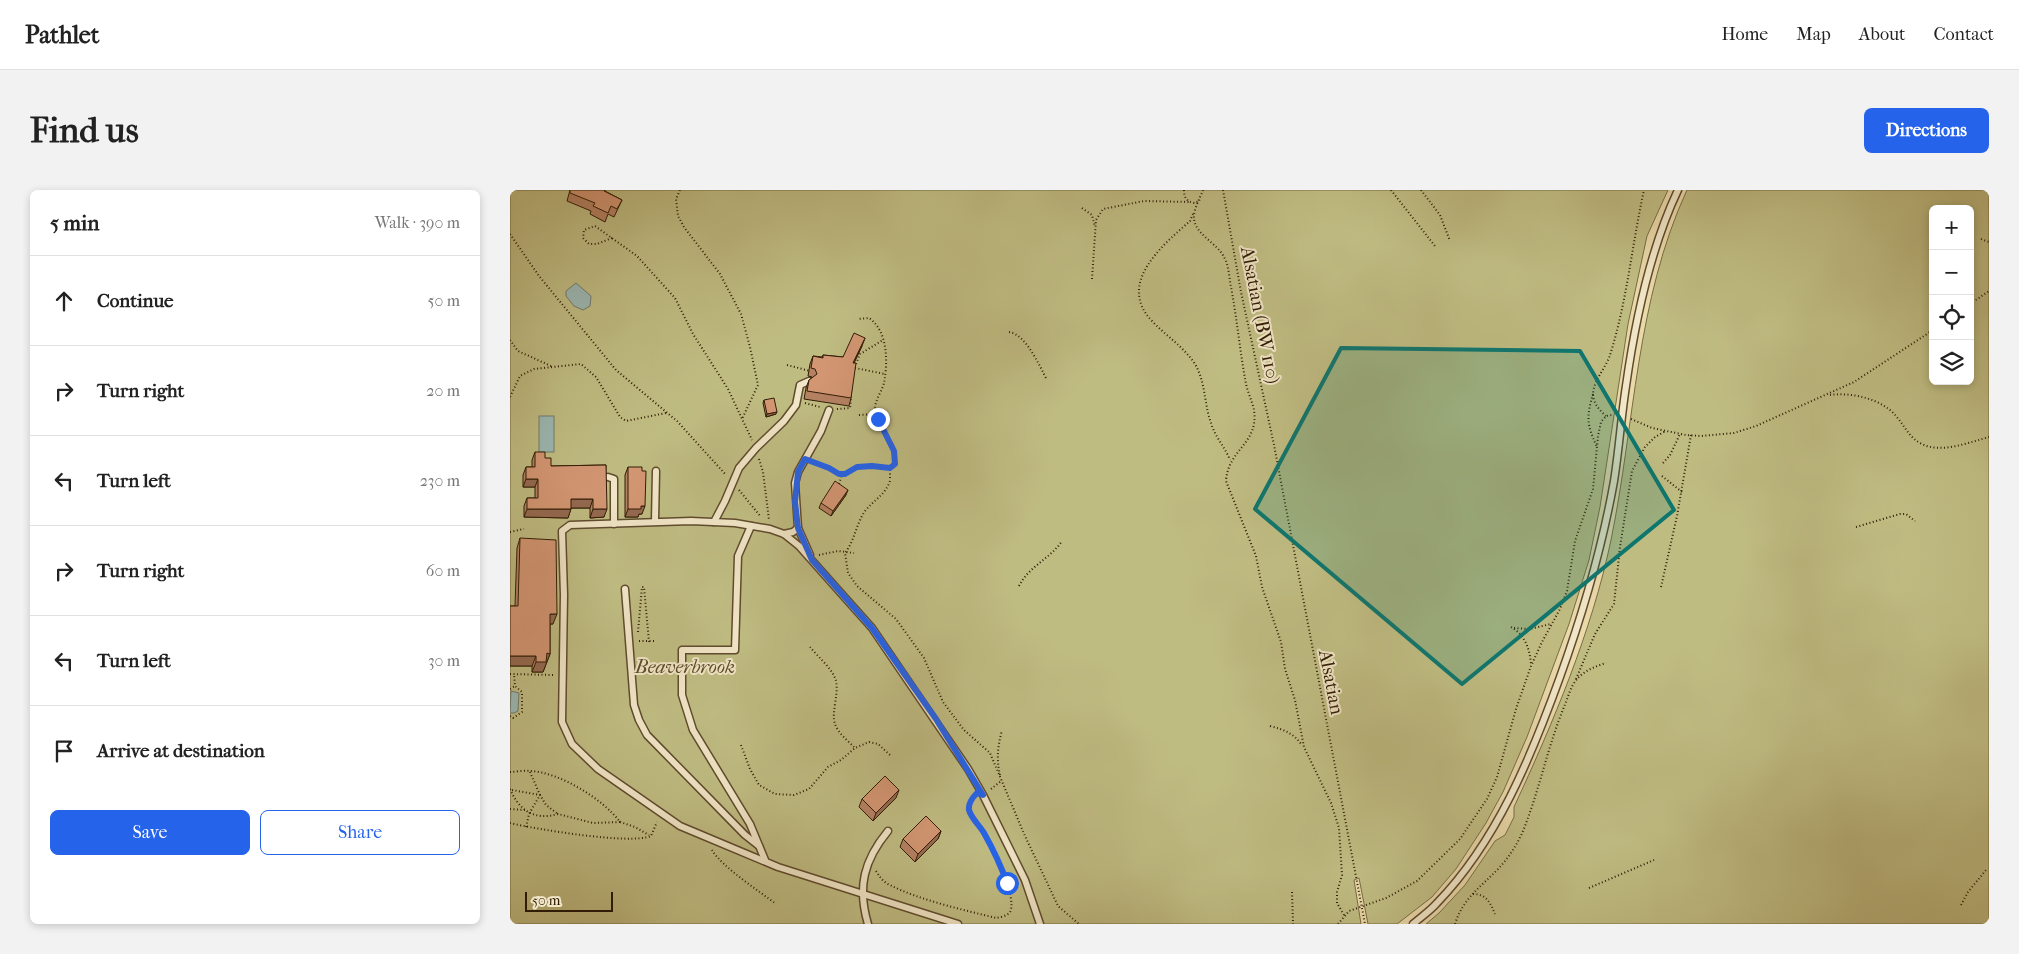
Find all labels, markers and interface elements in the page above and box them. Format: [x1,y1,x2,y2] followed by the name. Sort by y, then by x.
[25,21,99,49] text: Pathlet
[1721,24,1768,45] text: Home
[1796,24,1831,45] text: Map
[1859,24,1905,45] text: About
[1933,24,1994,45] text: Contact
[1864,108,1989,153] button: Directions
[30,110,139,151] text: Find us
[1929,205,1974,385] map controls
[1929,205,1974,250] button: +
[50,211,99,235] text: 5 min
[375,213,460,232] text: Walk · 390 m
[1236,244,1284,386] street label: Alsatian (BW 110)
[1929,250,1974,295] button: −
[50,287,78,315] icon: ahead
[97,290,173,312] text: Continue
[428,291,460,310] text: 50 m
[1929,295,1974,340] button: locate
[1929,340,1974,385] button: layers
[50,377,78,405] icon: right
[97,380,184,402] text: Turn right
[426,381,460,400] text: 20 m
[867,408,890,431] route end
[50,467,78,495] icon: left
[97,470,171,492] text: Turn left
[420,471,460,490] text: 230 m
[50,557,78,585] icon: right
[97,560,184,582] text: Turn right
[426,561,460,580] text: 60 m
[50,647,78,675] icon: left
[1314,647,1348,716] street label: Alsatian
[97,650,171,672] text: Turn left
[428,651,460,670] text: 30 m
[634,656,735,678] park label: Beaverbrook
[50,737,78,765] icon: arrive
[97,740,265,762] text: Arrive at destination
[50,810,250,855] button: Save
[260,810,460,855] button: Share
[996,872,1019,895] route start
[525,889,612,912] scale bar
[532,892,560,909] text: 50 m

